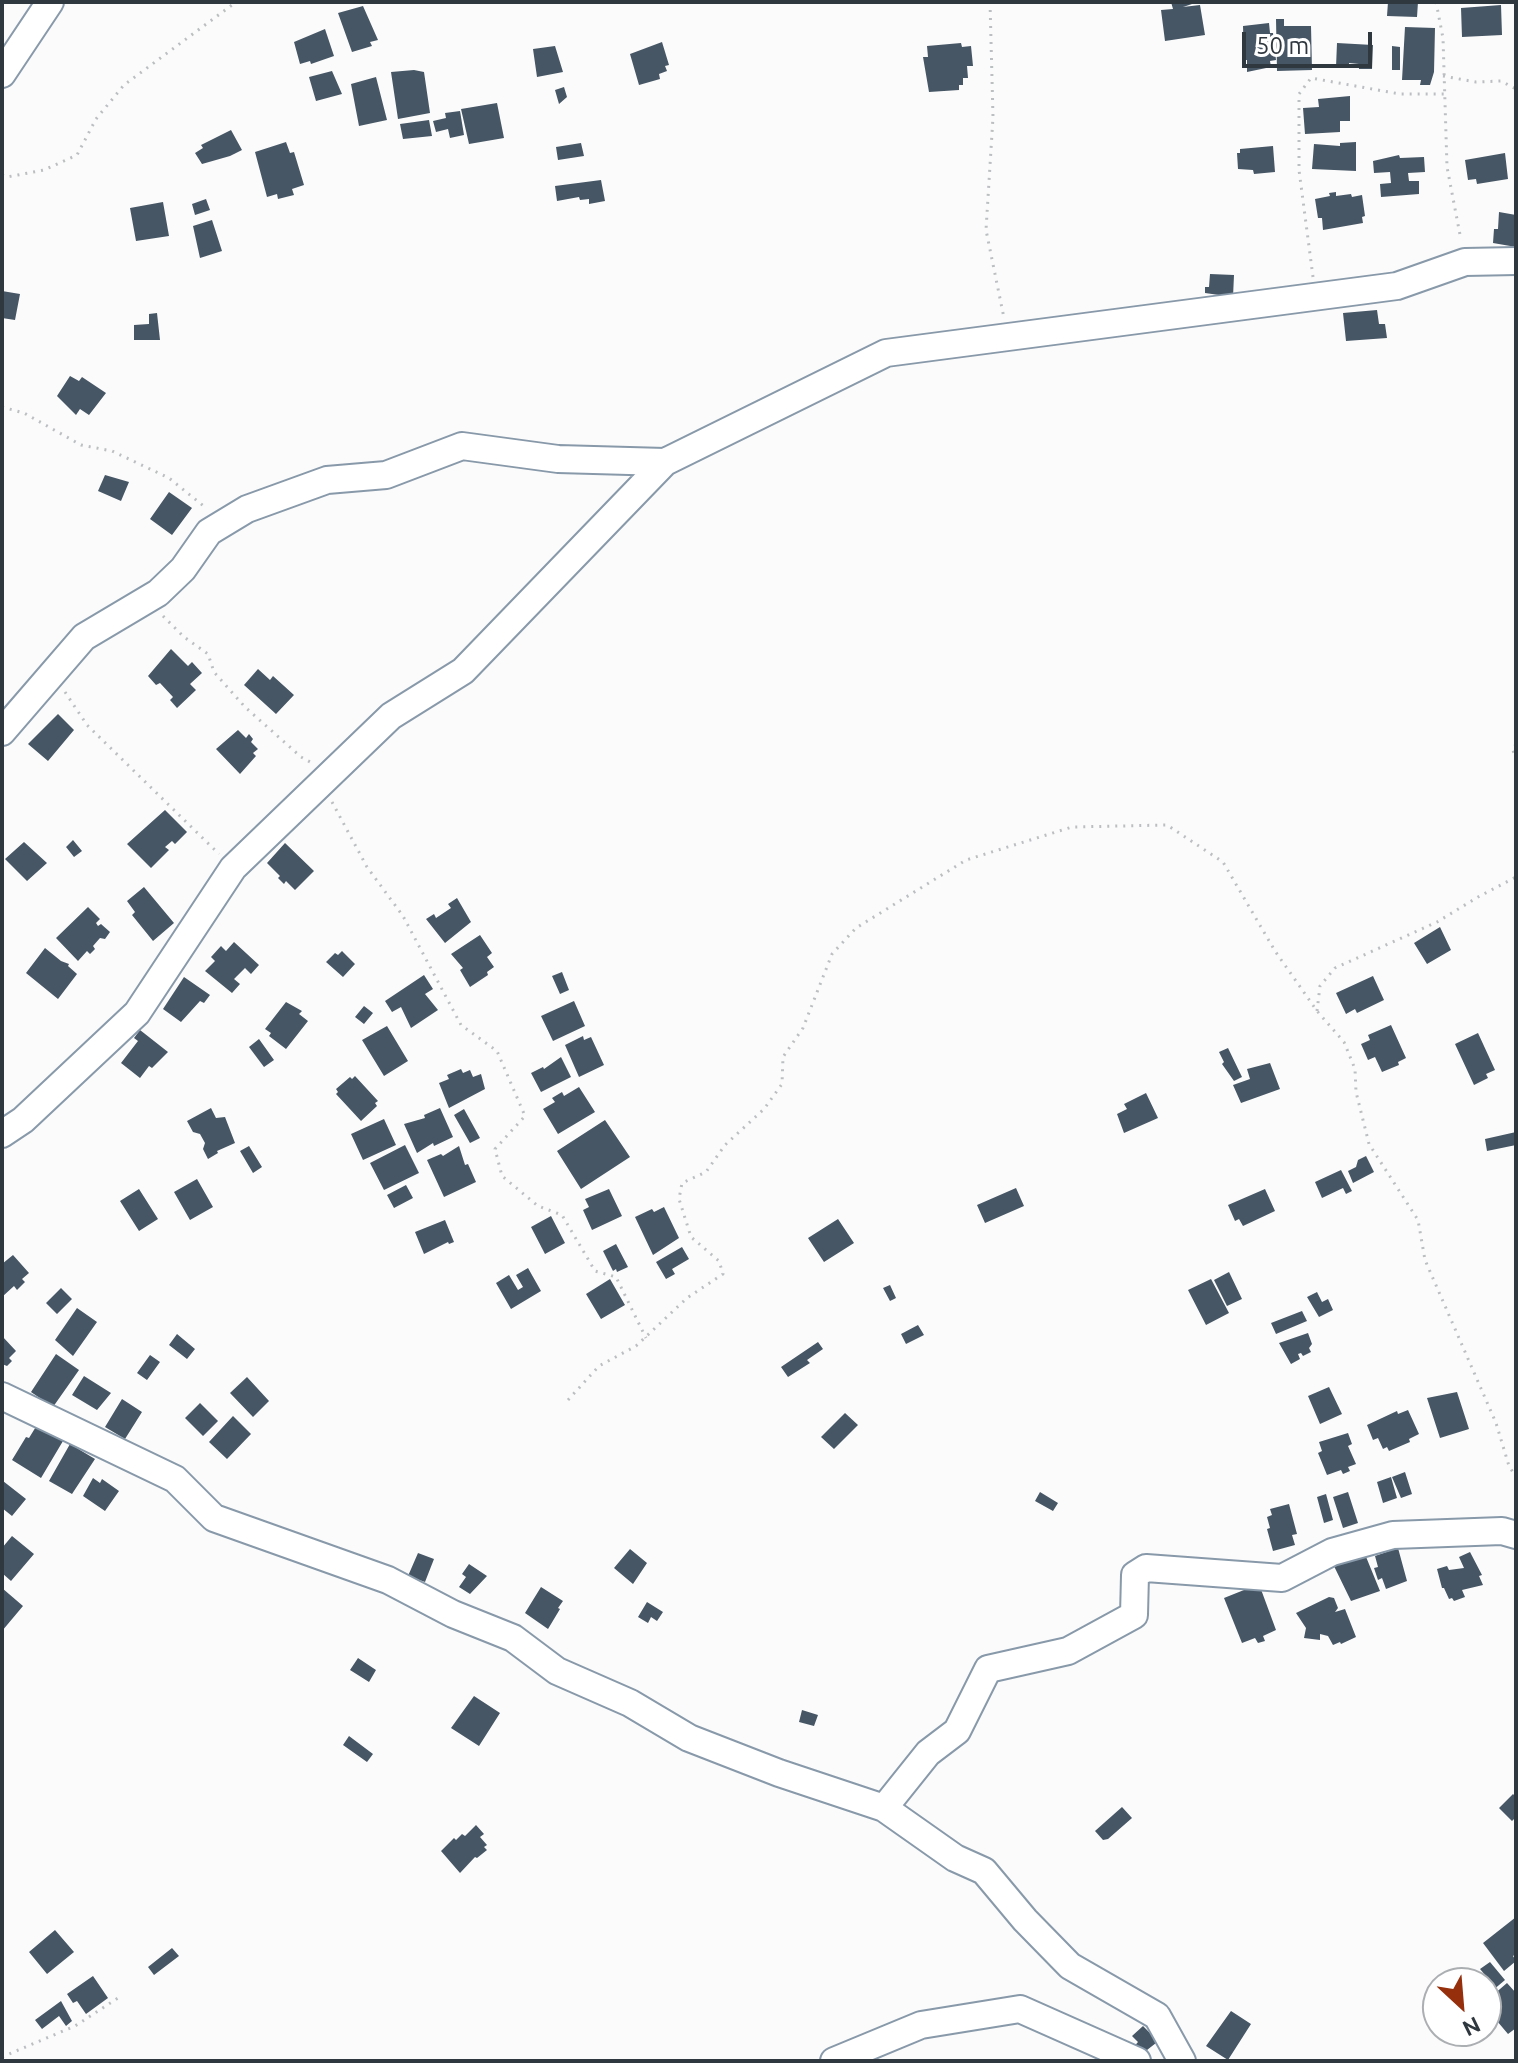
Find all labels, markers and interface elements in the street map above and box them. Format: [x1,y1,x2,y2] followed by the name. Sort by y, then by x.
[1246,16,1376,66] scale bar
[1256,32,1309,59] text: 50 m
[1422,1967,1502,2047] north arrow
[1459,2012,1485,2042] text: N

